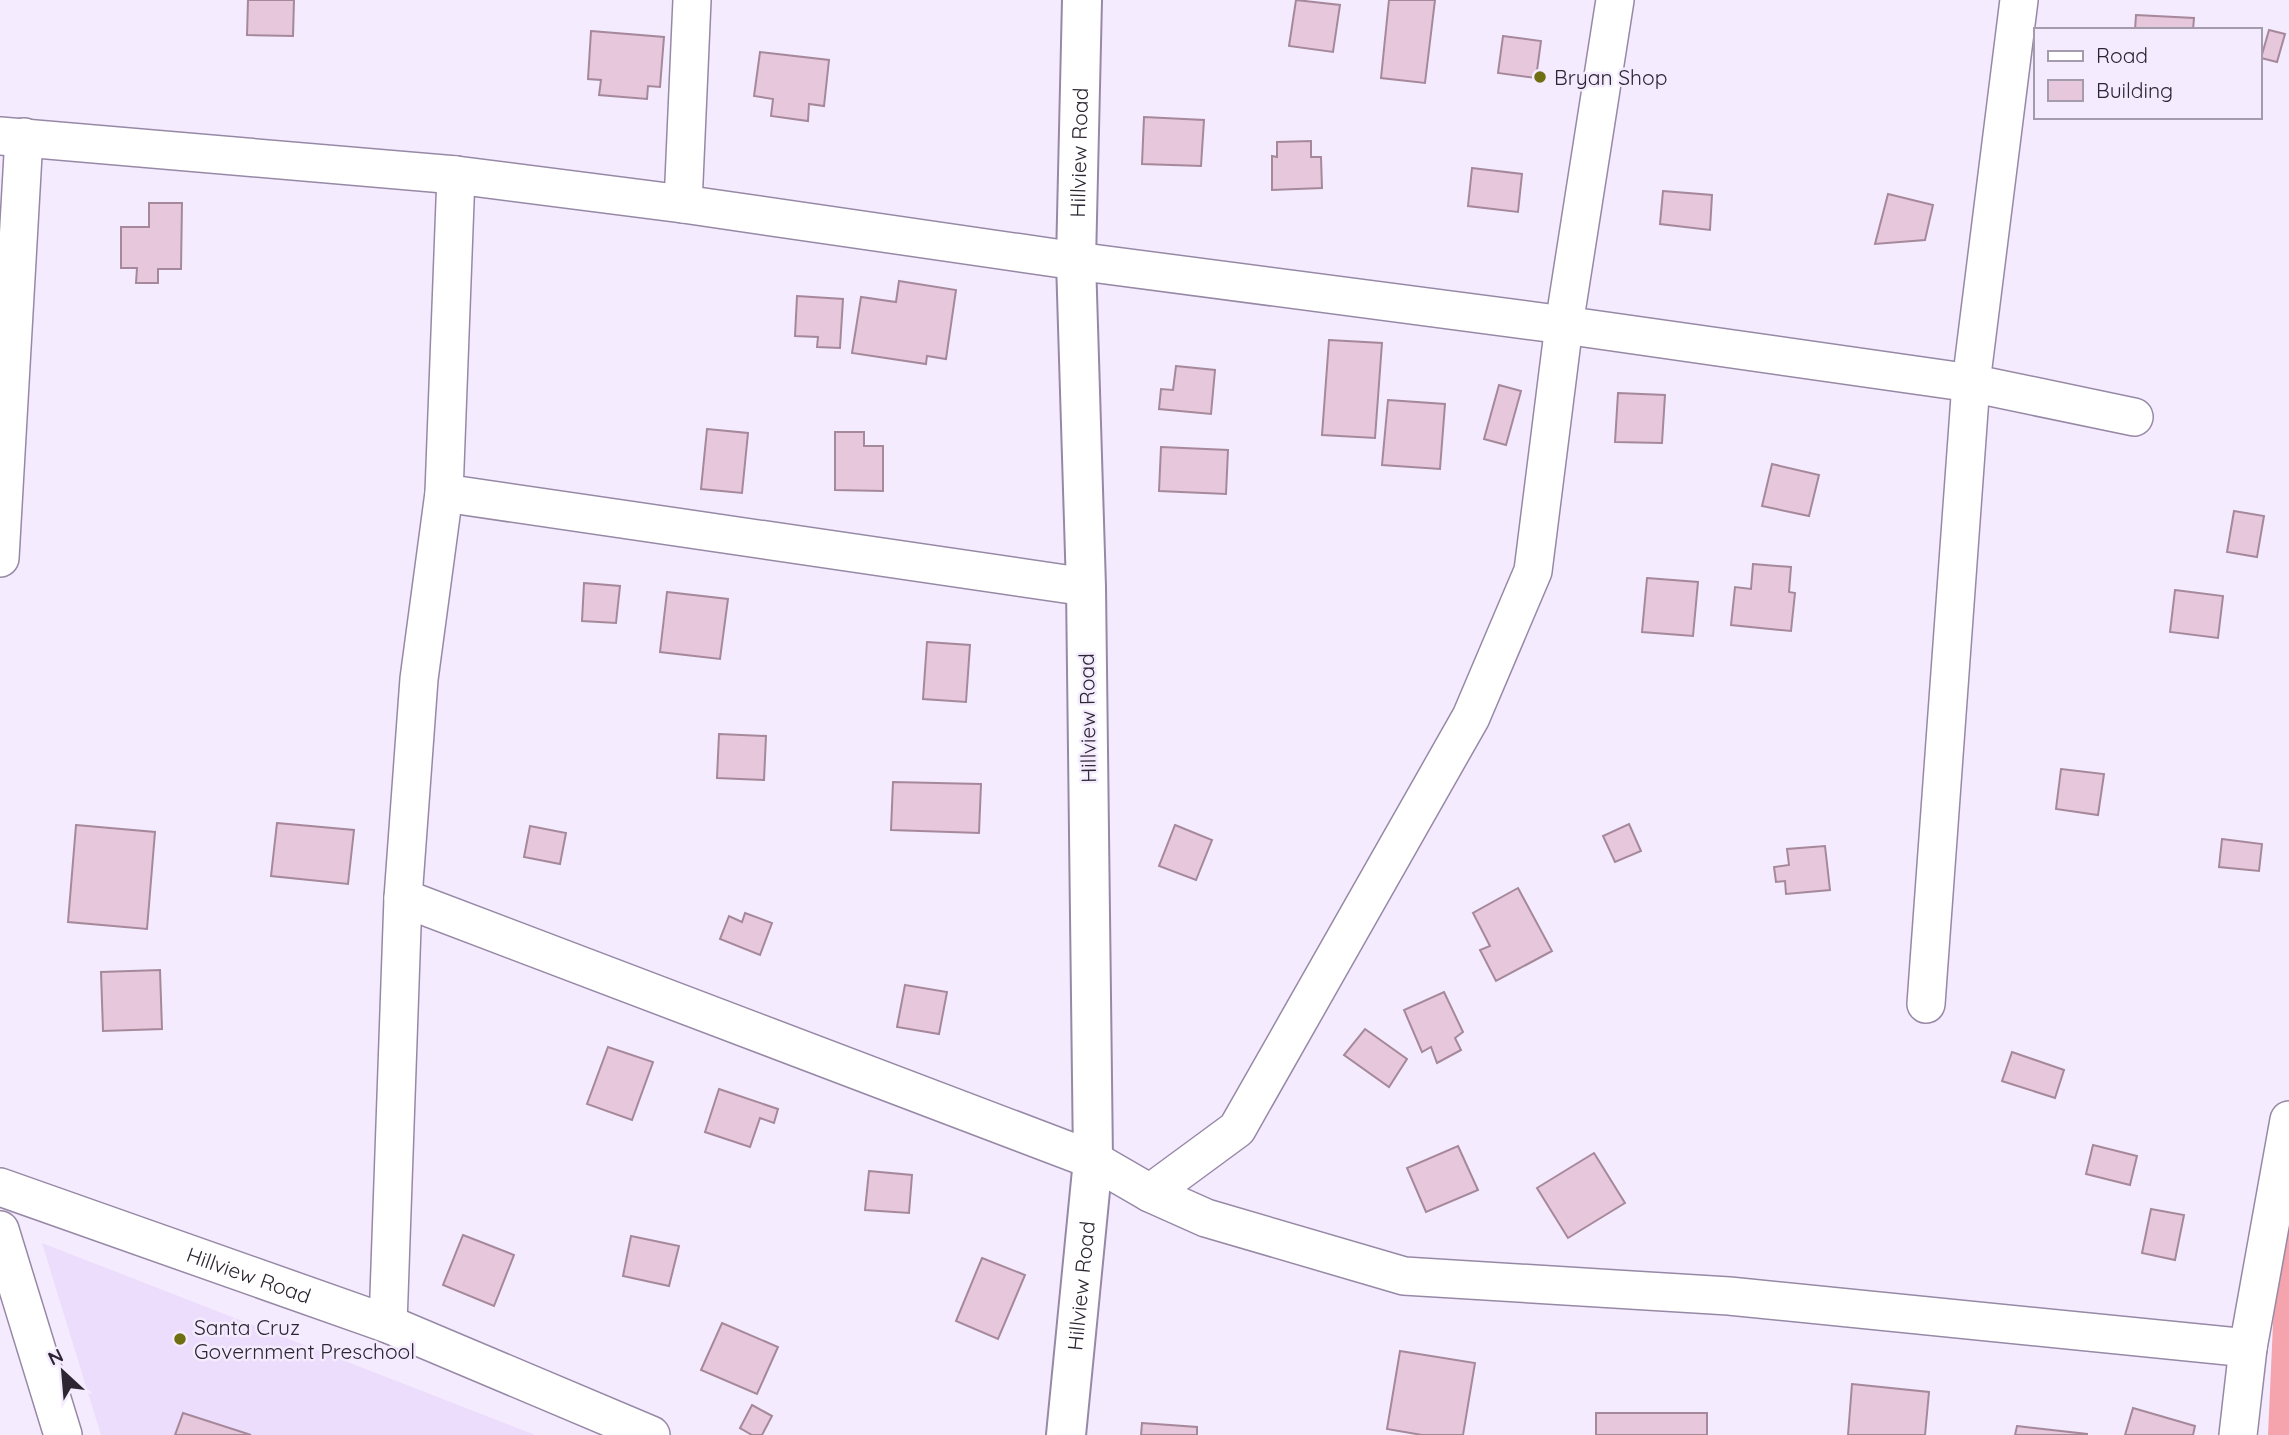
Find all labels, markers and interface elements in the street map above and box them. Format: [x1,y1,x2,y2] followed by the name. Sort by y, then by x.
[2034,28,2261,119] legend
[2096,42,2148,68] text: Road
[1554,64,1667,90] place label: Bryan Shop
[1532,69,1548,85] marker: Bryan Shop
[2096,77,2173,103] text: Building
[1064,87,1093,218] street label: Hillview Road
[1073,653,1101,783] street label: Hillview Road
[1061,1220,1100,1352] street label: Hillview Road
[183,1241,315,1309] street label: Hillview Road
[194,1314,415,1364] place label: Santa Cruz Government Preschool
[172,1331,188,1347] marker: Santa Cruz Government Preschool
[28,1337,98,1407] north arrow
[44,1343,67,1371] text: N

